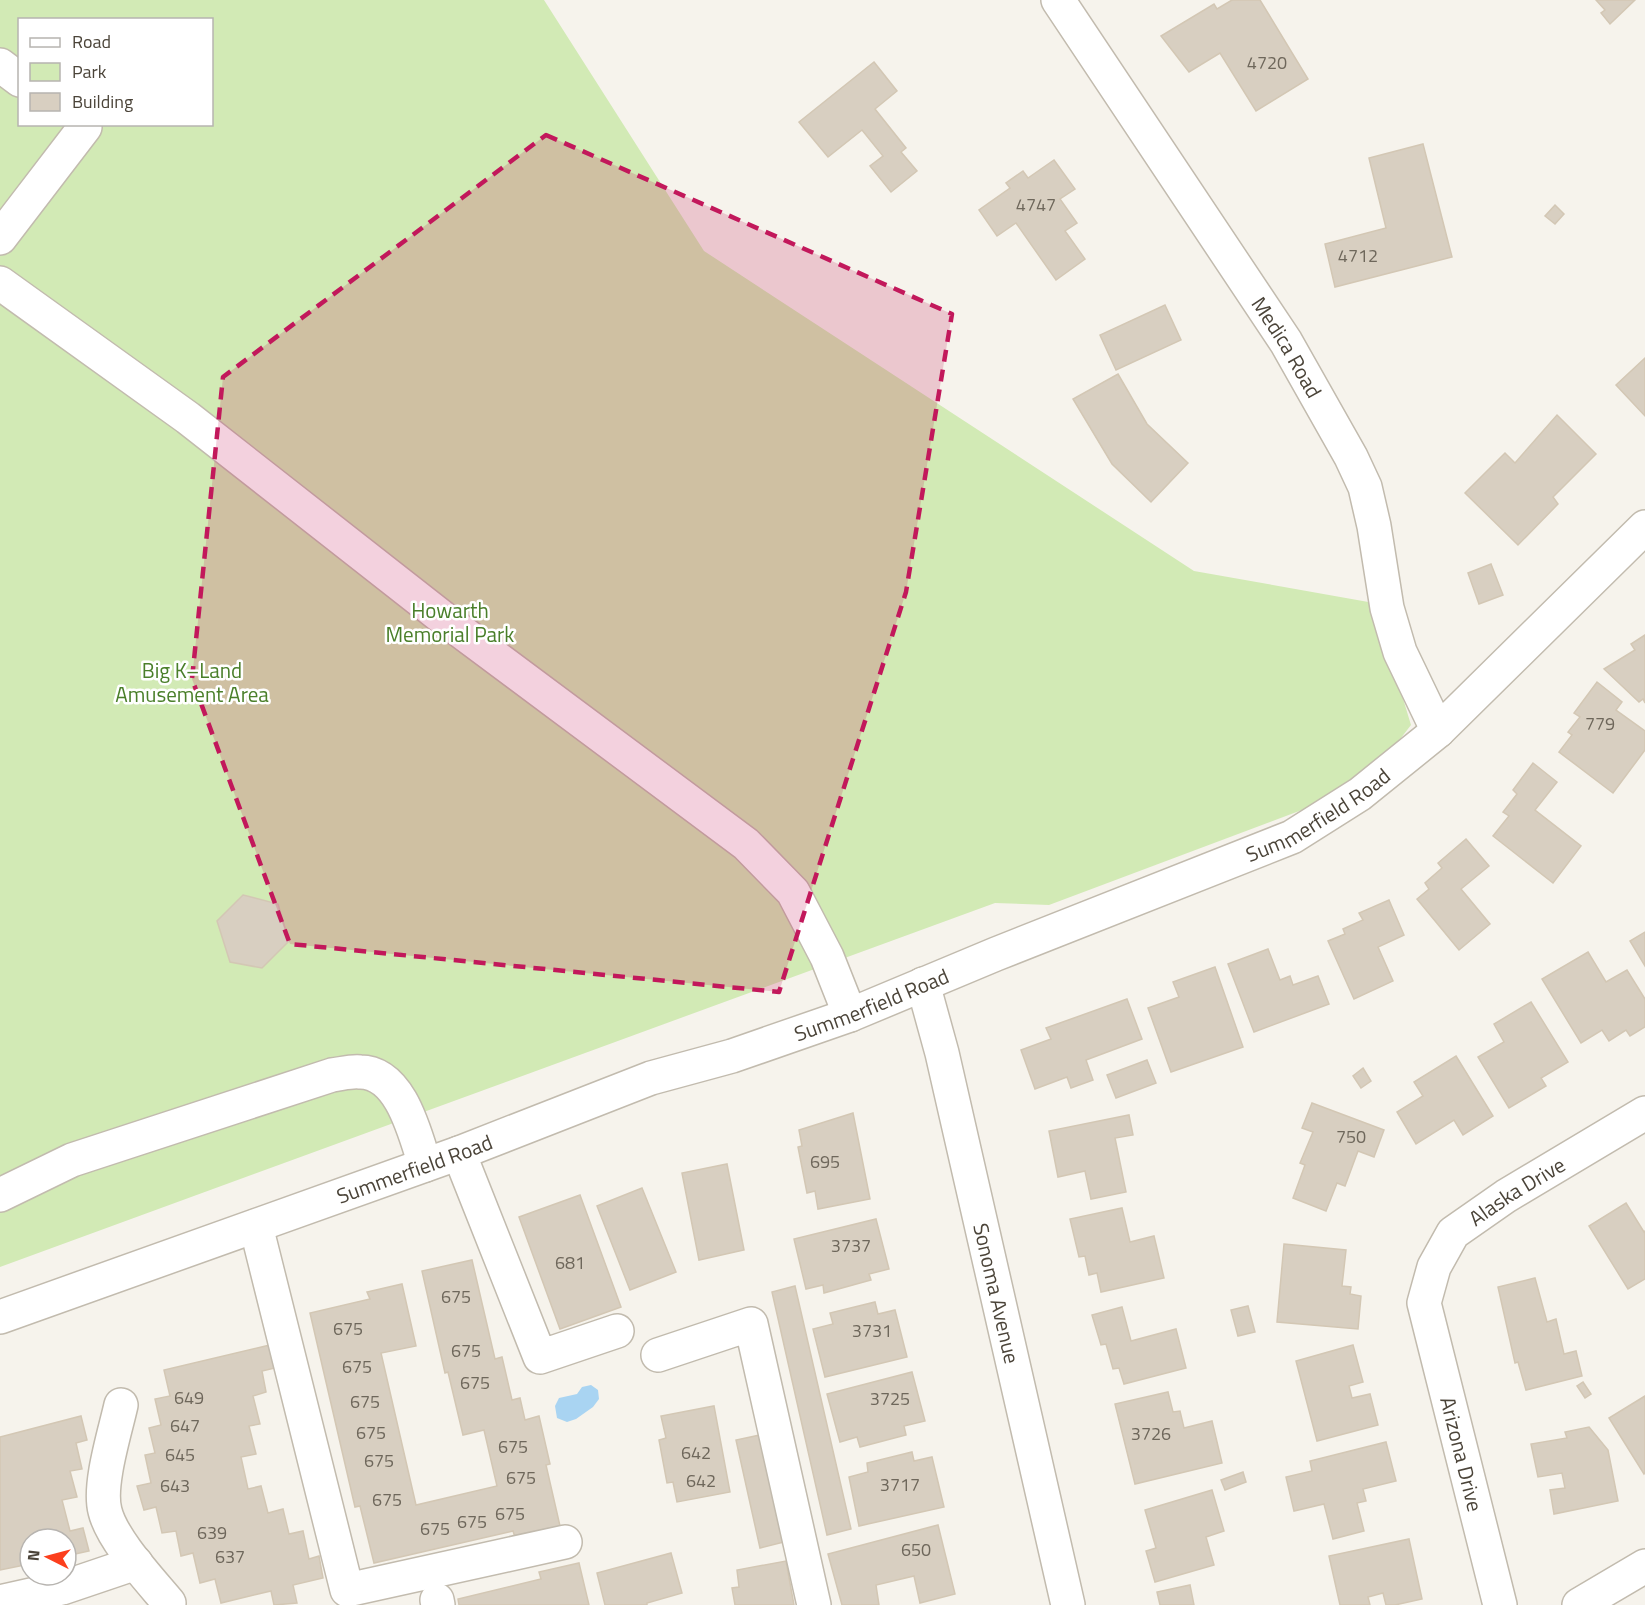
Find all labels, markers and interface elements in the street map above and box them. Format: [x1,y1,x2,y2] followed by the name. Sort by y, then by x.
[18,18,213,126] legend
[72,28,111,55] text: Road
[1247,49,1287,76] house number: 4720
[72,58,107,85] text: Park
[72,88,133,115] text: Building
[1016,191,1056,218] house number: 4747
[1338,242,1378,269] house number: 4712
[1244,290,1330,404] street label: Medica Road
[386,594,514,650] park label: Howarth Memorial Park
[115,654,269,710] park label: Big K–Land Amusement Area
[1585,710,1615,737] house number: 779
[1241,760,1397,870] street label: Summerfield Road
[790,960,954,1049] street label: Summerfield Road
[1336,1123,1366,1150] house number: 750
[332,1126,497,1212] street label: Summerfield Road
[810,1148,840,1175] house number: 695
[1462,1148,1571,1234] street label: Alaska Drive
[965,1220,1028,1367] street label: Sonoma Avenue
[831,1232,871,1259] house number: 3737
[555,1249,585,1276] house number: 681
[441,1283,471,1310] house number: 675
[333,1315,363,1342] house number: 675
[852,1317,892,1344] house number: 3731
[451,1337,481,1364] house number: 675
[342,1353,372,1380] house number: 675
[460,1369,490,1396] house number: 675
[174,1384,204,1411] house number: 649
[870,1385,910,1412] house number: 3725
[350,1388,380,1415] house number: 675
[1432,1393,1492,1515] street label: Arizona Drive
[170,1412,200,1439] house number: 647
[356,1419,386,1446] house number: 675
[1131,1420,1171,1447] house number: 3726
[498,1433,528,1460] house number: 675
[681,1439,711,1466] house number: 642
[165,1441,195,1468] house number: 645
[364,1447,394,1474] house number: 675
[506,1464,536,1491] house number: 675
[686,1467,716,1494] house number: 642
[880,1471,920,1498] house number: 3717
[160,1472,190,1499] house number: 643
[372,1486,402,1513] house number: 675
[495,1500,525,1527] house number: 675
[457,1508,487,1535] house number: 675
[420,1515,450,1542] house number: 675
[197,1519,227,1546] house number: 639
[18,1527,78,1587] north arrow
[901,1536,931,1563] house number: 650
[215,1543,245,1570] house number: 637
[21,1549,46,1562] text: N

